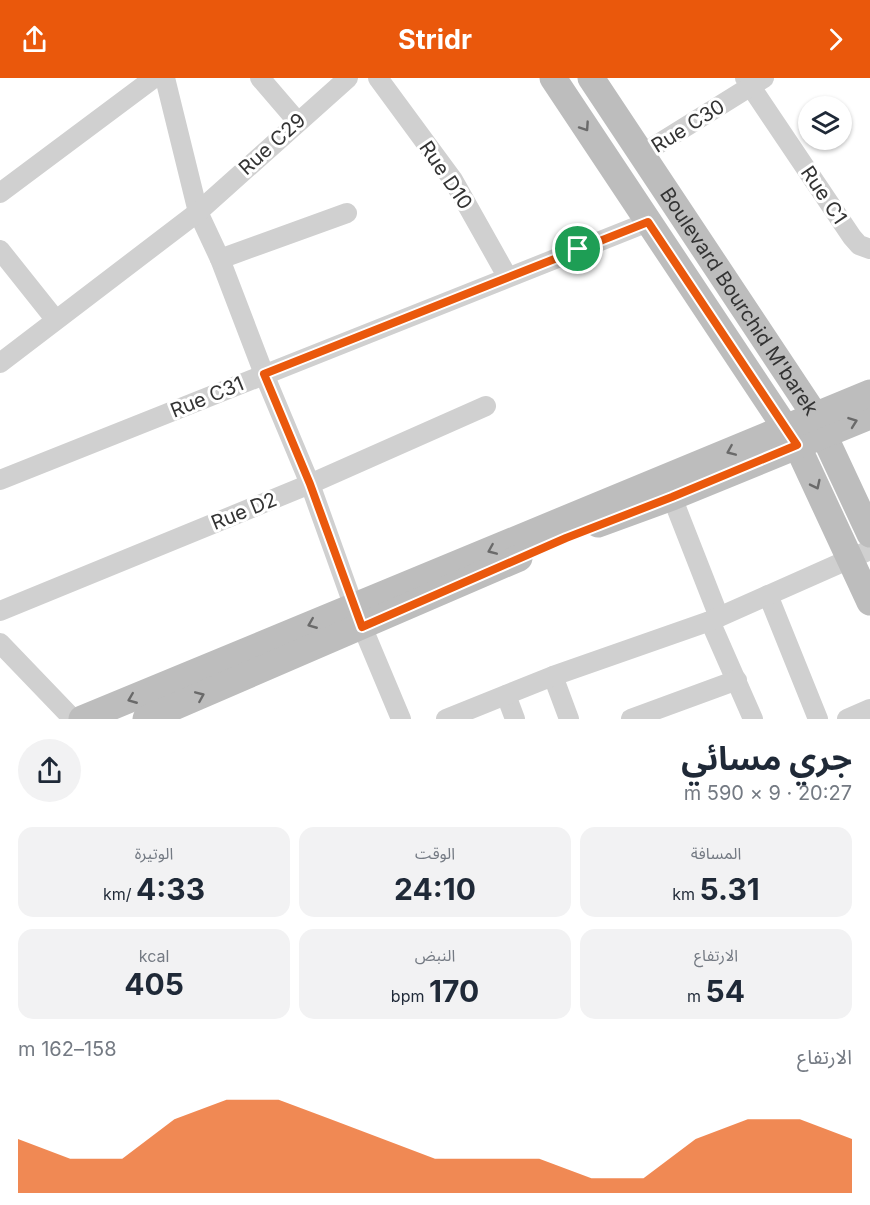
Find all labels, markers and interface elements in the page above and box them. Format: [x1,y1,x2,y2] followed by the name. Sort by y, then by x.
[18,23,51,56] icon: share
[398,23,472,56] text: Stridr
[819,23,852,56] icon: forward
[647,94,729,158] street label: Rue C30
[798,96,852,150] map controls
[798,96,852,150] button: layers
[234,108,310,180] street label: Rue C29
[578,121,590,131] one-way arrow
[414,136,478,214] street label: Rue D10
[796,161,852,229] street label: Rue C1
[655,183,823,420] street label: Boulevard Bourchid M'barek
[552,223,603,274] pin
[561,232,594,265] icon: arrive
[167,371,247,423] street label: Rue C31
[847,417,858,429] one-way arrow
[726,444,737,456] one-way arrow
[808,478,820,489] one-way arrow
[208,487,280,535] street label: Rue D2
[488,543,499,555] one-way arrow
[308,617,319,629] one-way arrow
[194,691,205,703] one-way arrow
[127,692,138,704] one-way arrow
[681,738,852,778] text: جري مسائي
[18,739,81,802] button: share
[684,781,852,805] text: 20:27 · 9 × 590 m
[135,843,173,863] text: الوتيرة
[415,843,455,863] text: الوقت
[691,843,741,863] text: المسافة
[136,871,205,907] text: 4:33
[394,871,476,907] text: 24:10
[700,871,760,907] text: 5.31
[103,884,136,904] text: /km
[672,884,700,904] text: km
[415,945,455,965] text: النبض
[694,945,738,965] text: الارتفاع
[139,946,169,966] text: kcal
[124,966,184,1002] text: 405
[429,973,479,1009] text: 170
[706,973,745,1009] text: 54
[391,986,429,1006] text: bpm
[687,986,706,1006] text: m
[18,1037,117,1061] text: 158–162 m
[797,1045,852,1069] text: الارتفاع

